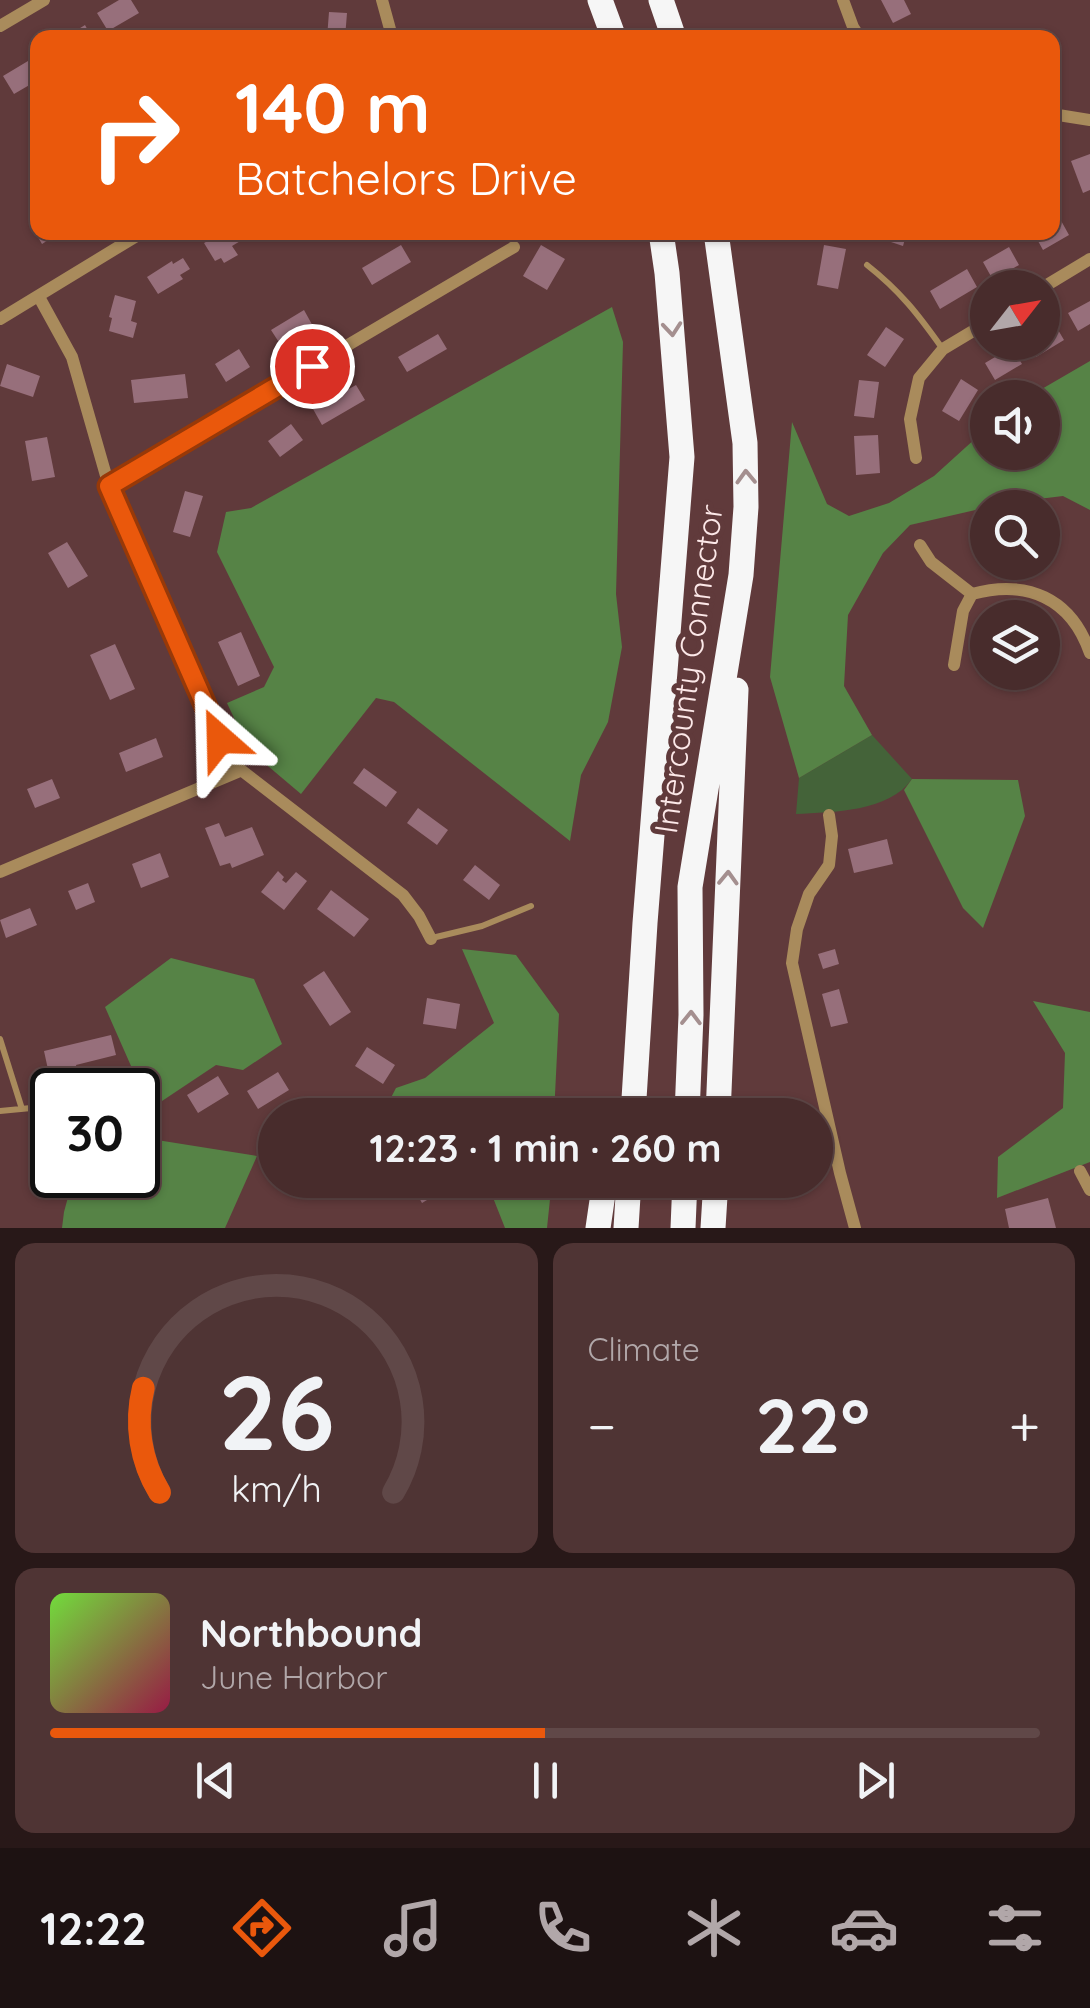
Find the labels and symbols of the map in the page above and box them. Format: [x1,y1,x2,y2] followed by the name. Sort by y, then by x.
[970,270,1060,360] north arrow
[661,322,683,338] one-way arrow
[270,324,355,409] pin
[735,469,756,485] one-way arrow
[645,502,731,836] street label: Intercounty Connector
[168,687,272,791] position arrow
[718,869,739,885] one-way arrow
[680,1009,701,1025] one-way arrow
[30,1068,160,1198] speed limit sign: 30

